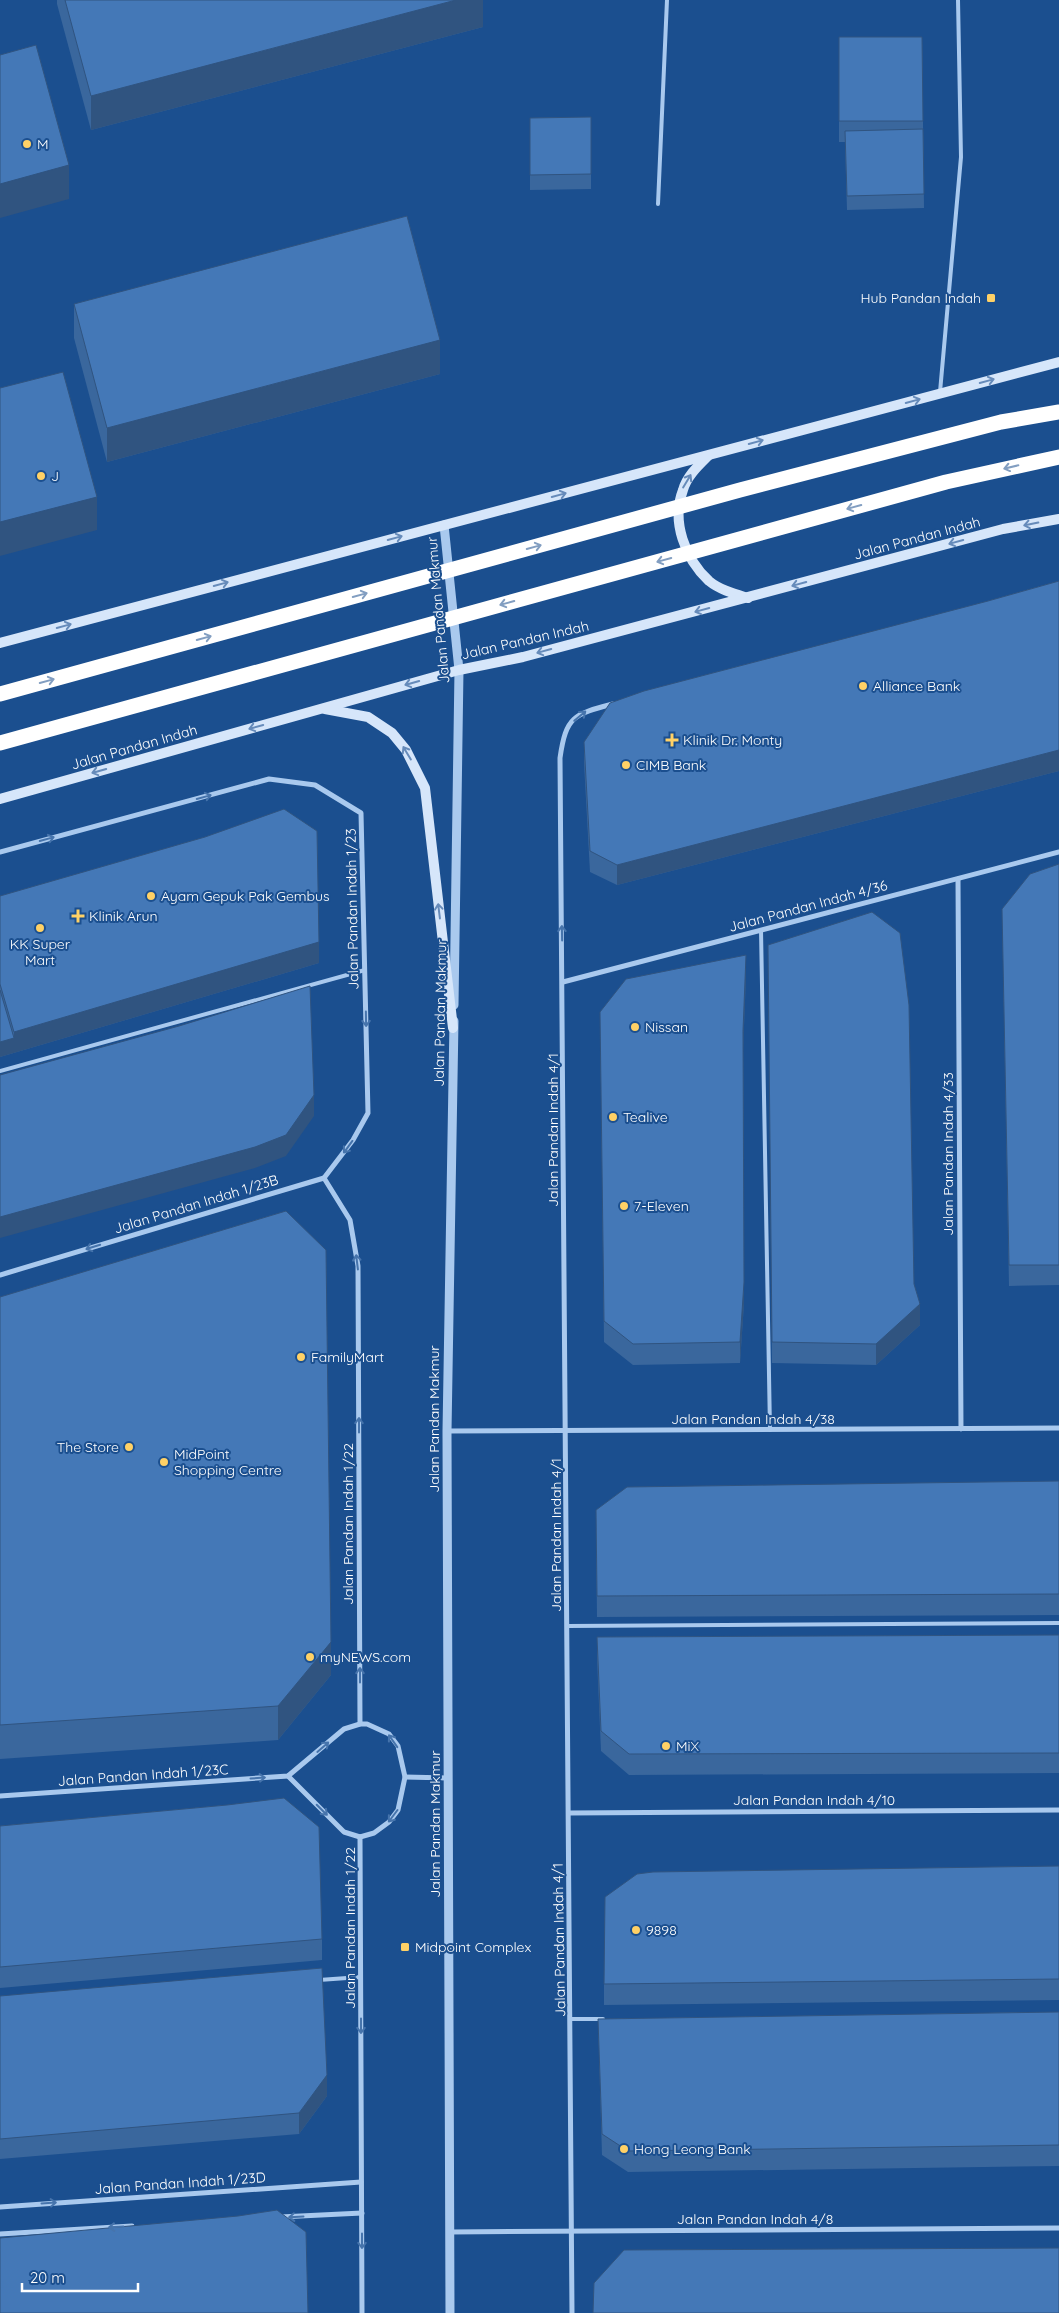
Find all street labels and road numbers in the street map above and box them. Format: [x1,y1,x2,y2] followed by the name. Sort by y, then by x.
[852,512,982,564] street label: Jalan Pandan Indah
[423,535,453,684] street label: Jalan Pandan Makmur
[459,617,591,663] street label: Jalan Pandan Indah
[69,720,199,774] street label: Jalan Pandan Indah
[342,828,362,990] street label: Jalan Pandan Indah 1/23
[727,876,890,936] street label: Jalan Pandan Indah 4/36
[430,938,450,1087] street label: Jalan Pandan Makmur
[544,1053,562,1207] street label: Jalan Pandan Indah 4/1
[939,1072,957,1236] street label: Jalan Pandan Indah 4/33
[112,1170,280,1238] street label: Jalan Pandan Indah 1/23B
[425,1345,443,1493] street label: Jalan Pandan Makmur
[671,1410,835,1428] street label: Jalan Pandan Indah 4/38
[339,1443,357,1605] street label: Jalan Pandan Indah 1/22
[547,1458,565,1612] street label: Jalan Pandan Indah 4/1
[426,1750,444,1898] street label: Jalan Pandan Makmur
[57,1760,229,1790] street label: Jalan Pandan Indah 1/23C
[733,1791,895,1809] street label: Jalan Pandan Indah 4/10
[341,1847,359,2009] street label: Jalan Pandan Indah 1/22
[549,1863,569,2017] street label: Jalan Pandan Indah 4/1
[94,2168,266,2198] street label: Jalan Pandan Indah 1/23D
[677,2210,833,2228] street label: Jalan Pandan Indah 4/8

